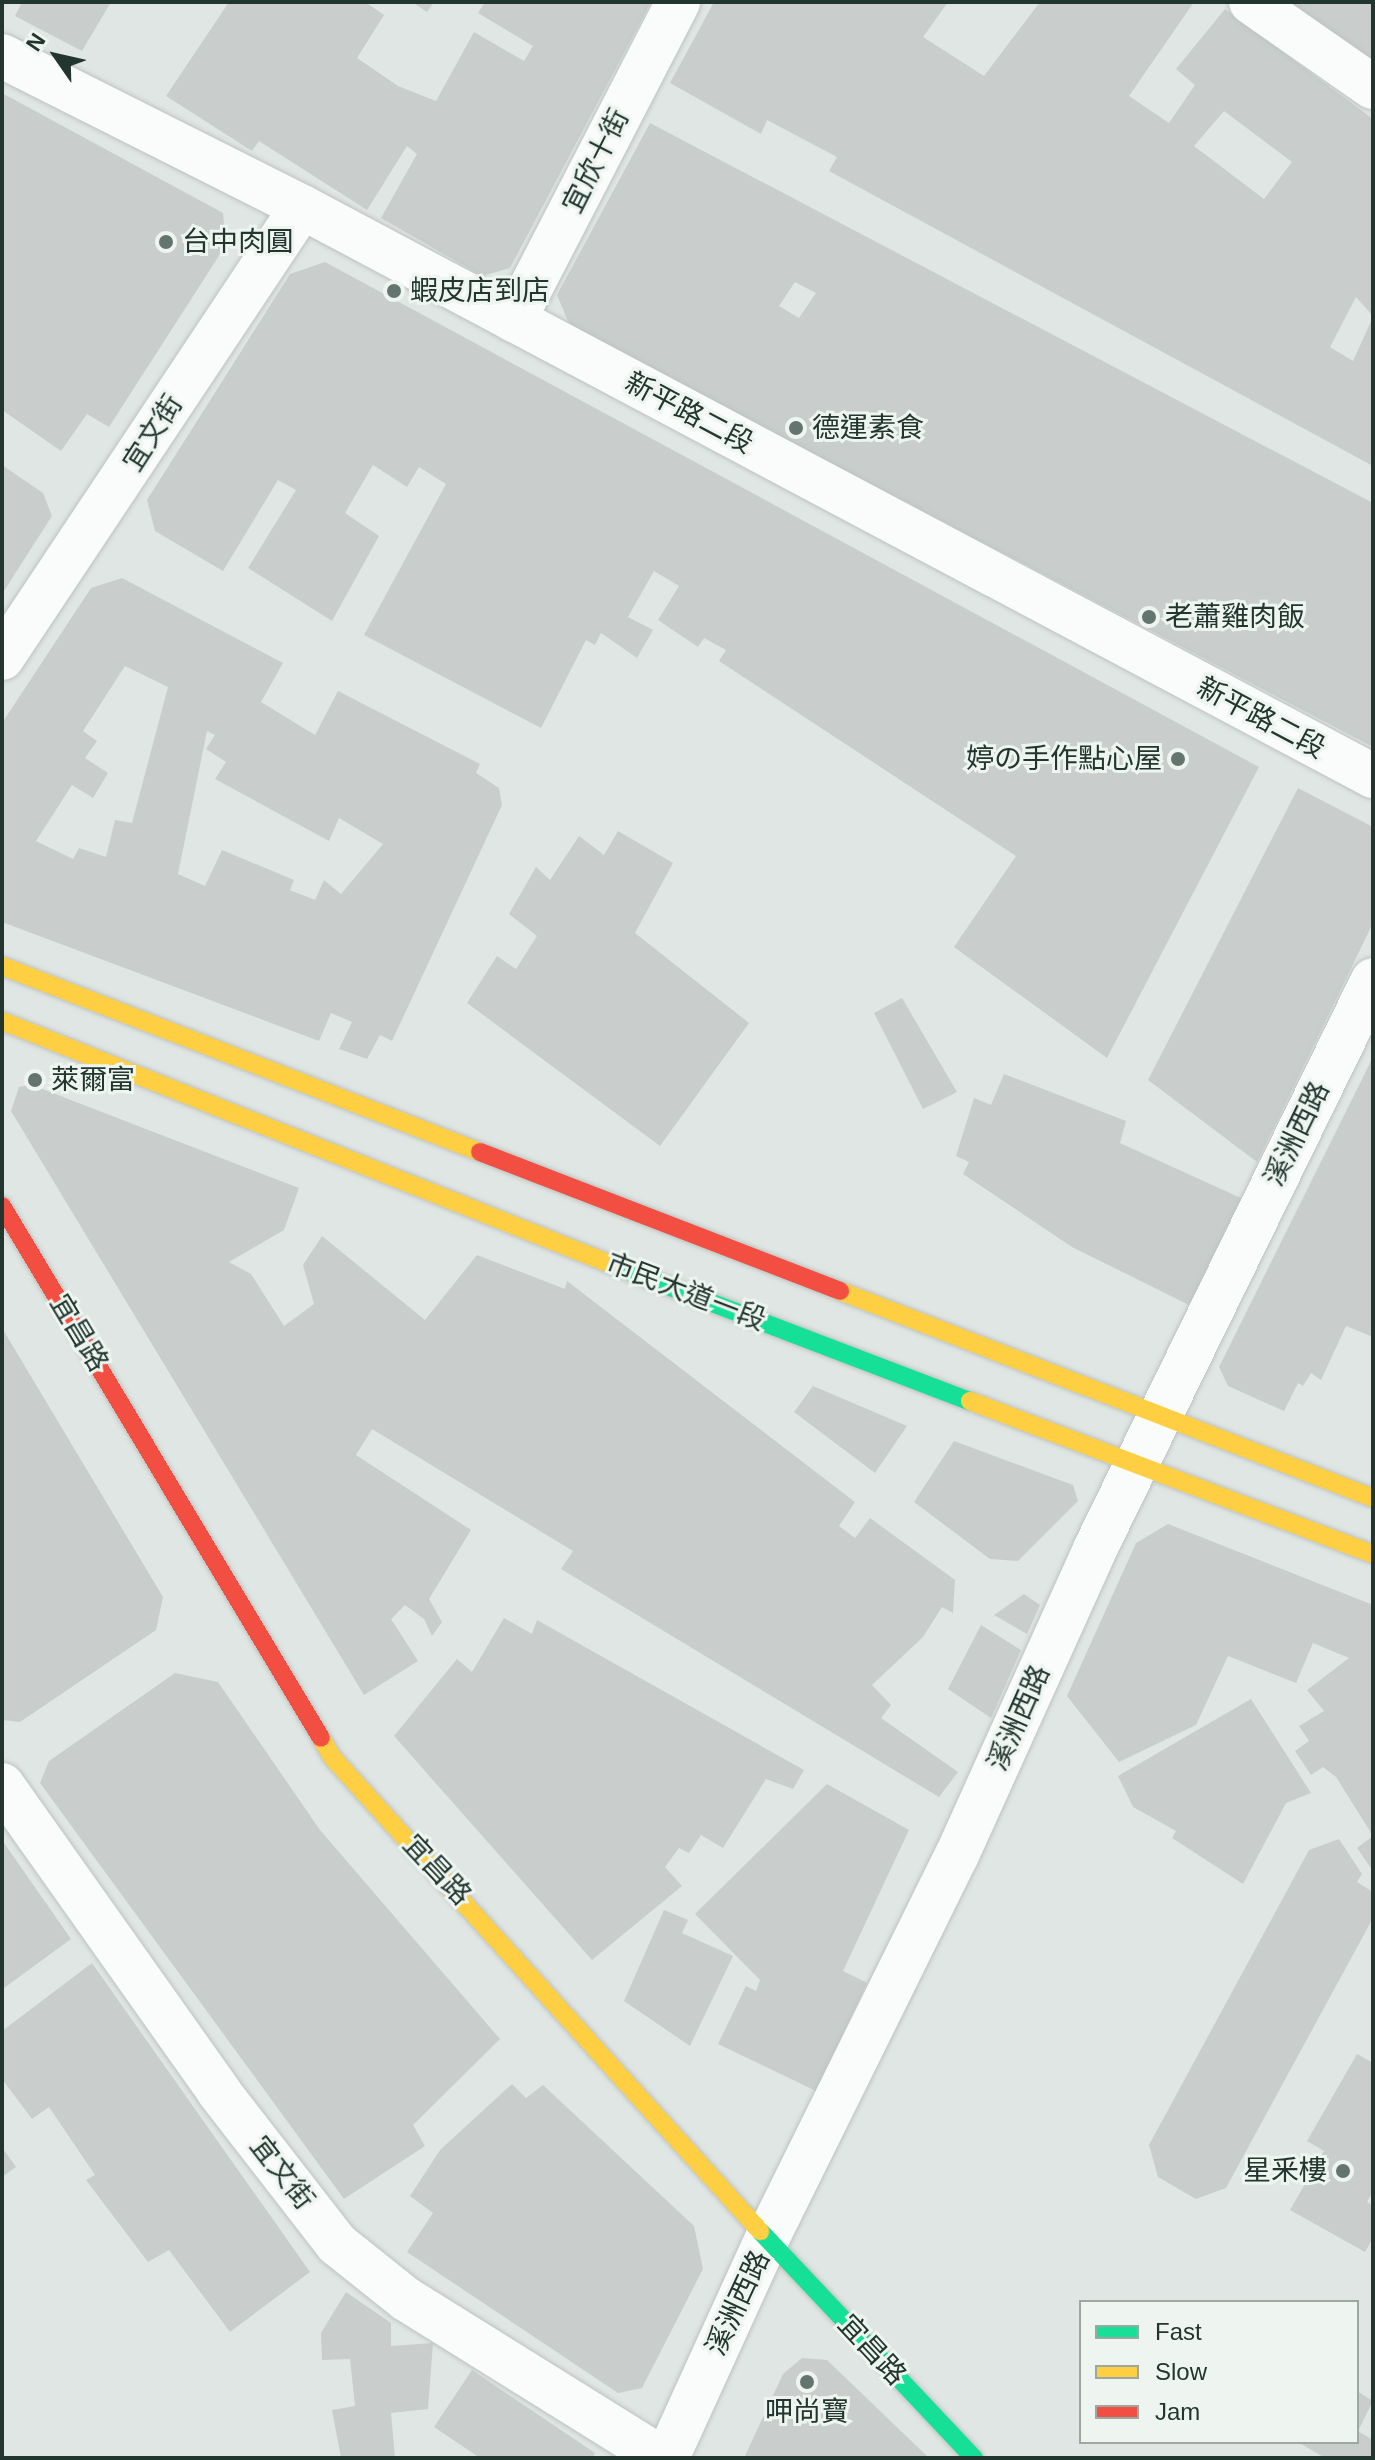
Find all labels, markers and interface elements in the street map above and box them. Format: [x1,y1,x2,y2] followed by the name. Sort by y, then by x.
[16,16,96,96] north arrow
[21,29,50,56] text: N
[556,103,636,219] street label: 宜欣十街
[182,225,294,259] place label: 台中肉圓
[157,233,175,251] marker: 台中肉圓
[410,274,550,308] place label: 蝦皮店到店
[385,282,403,300] marker: 蝦皮店到店
[619,365,759,461] street label: 新平路二段
[116,389,190,477] street label: 宜文街
[812,411,924,445] place label: 德運素食
[787,419,805,437] marker: 德運素食
[1165,600,1305,634] place label: 老蕭雞肉飯
[1140,608,1158,626] marker: 老蕭雞肉飯
[1191,670,1331,766] street label: 新平路二段
[966,742,1162,776] place label: 婷の手作點心屋
[1169,750,1187,768] marker: 婷の手作點心屋
[51,1063,135,1097] place label: 萊爾富
[26,1071,44,1089] marker: 萊爾富
[1257,1076,1337,1192] street label: 溪洲西路
[602,1246,770,1338] street label: 市民大道一段
[43,1288,115,1378] street label: 宜昌路
[981,1660,1057,1776] street label: 溪洲西路
[396,1828,478,1912] street label: 宜昌路
[243,2130,321,2216] street label: 宜文街
[1243,2154,1327,2188] place label: 星釆樓
[1334,2162,1352,2180] marker: 星釆樓
[699,2245,777,2361] street label: 溪洲西路
[1079,2300,1359,2444] legend
[831,2308,913,2392] street label: 宜昌路
[1155,2318,1202,2345] text: Fast
[1155,2358,1207,2385] text: Slow
[798,2373,816,2391] marker: 呷尚寶
[765,2395,849,2429] place label: 呷尚寶
[1155,2398,1200,2425] text: Jam

